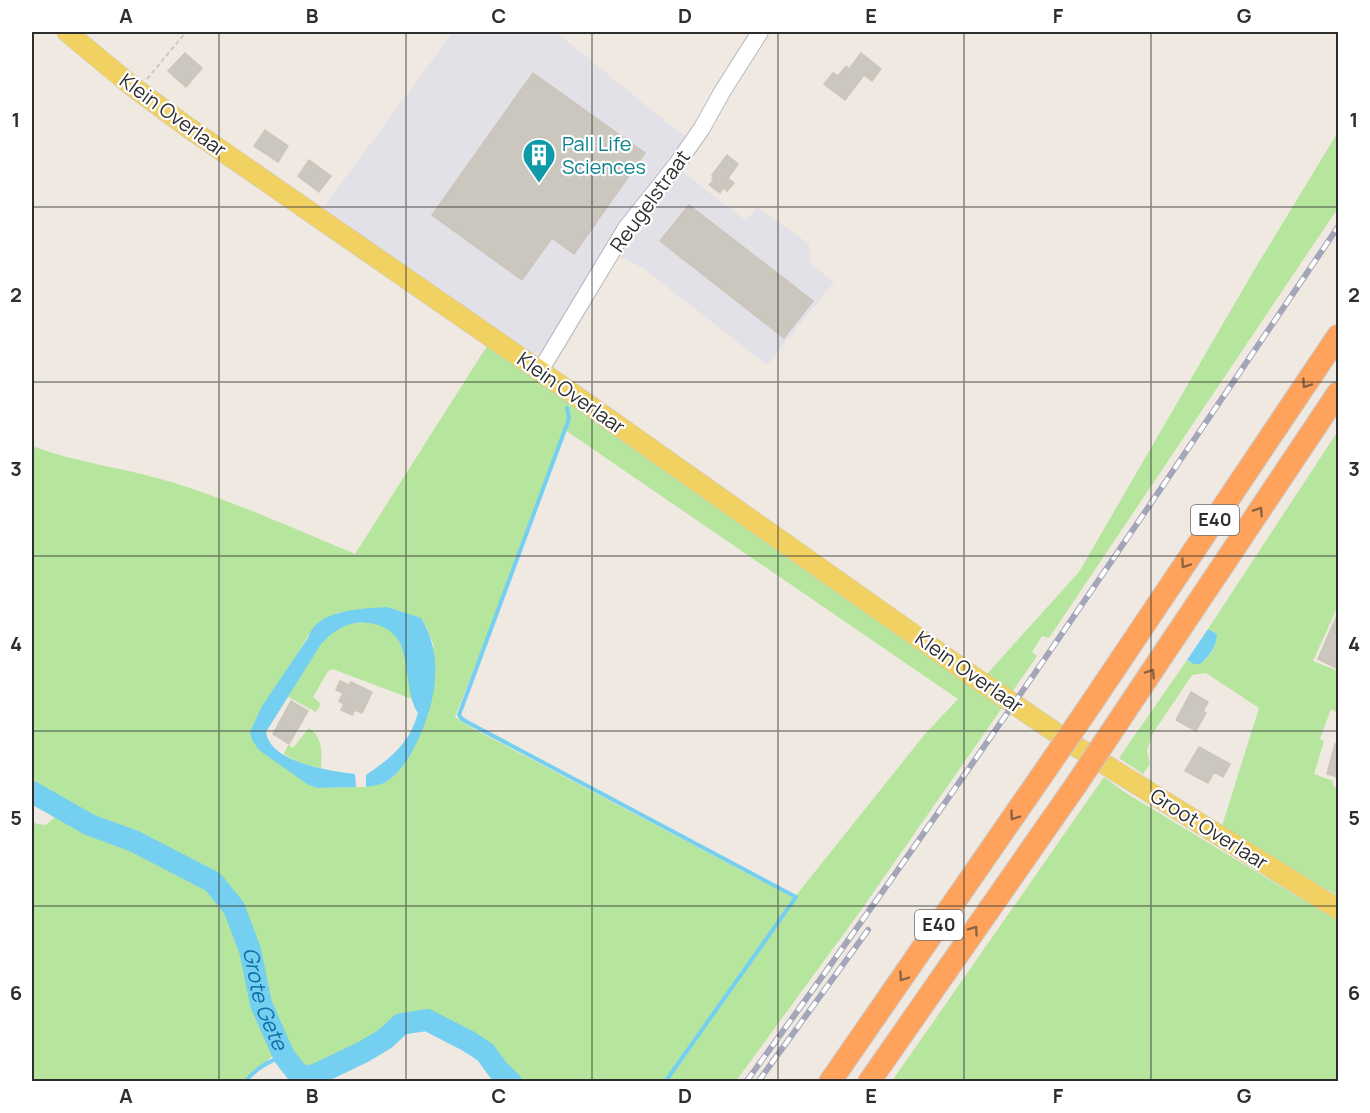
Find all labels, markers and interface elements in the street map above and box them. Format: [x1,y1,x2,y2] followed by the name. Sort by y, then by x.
[119,2,133,29] text: A
[306,2,319,29] text: B
[492,2,506,29] text: C
[678,2,692,29] text: D
[865,2,877,29] text: E
[1053,2,1064,29] text: F
[1237,2,1252,29] text: G
[114,67,232,163] street label: Klein Overlaar
[12,106,20,133] text: 1
[1350,106,1358,133] text: 1
[562,130,646,180] place label: Pall Life Sciences
[521,137,557,184] building icon: Pall Life Sciences
[603,144,696,257] street label: Reugelstraat
[10,281,22,308] text: 2
[1348,281,1360,308] text: 2
[512,345,631,440] street label: Klein Overlaar
[1302,377,1313,388] one-way arrow
[10,455,22,482] text: 3
[1348,455,1360,482] text: 3
[1191,505,1239,535] road number: E40
[1252,507,1264,517] one-way arrow
[1182,557,1193,568] one-way arrow
[910,624,1029,719] street label: Klein Overlaar
[10,630,22,657] text: 4
[1348,630,1360,657] text: 4
[1144,669,1155,680] one-way arrow
[1145,782,1273,876] street label: Groot Overlaar
[10,804,22,831] text: 5
[1348,804,1360,831] text: 5
[1010,810,1021,821] one-way arrow
[915,910,963,940] road number: E40
[967,926,978,937] one-way arrow
[237,945,295,1056] water label: Grote Gete
[899,970,910,981] one-way arrow
[10,979,22,1006] text: 6
[1348,979,1360,1006] text: 6
[119,1082,133,1109] text: A
[306,1082,319,1109] text: B
[492,1082,506,1109] text: C
[678,1082,692,1109] text: D
[865,1082,877,1109] text: E
[1053,1082,1064,1109] text: F
[1237,1082,1252,1109] text: G

